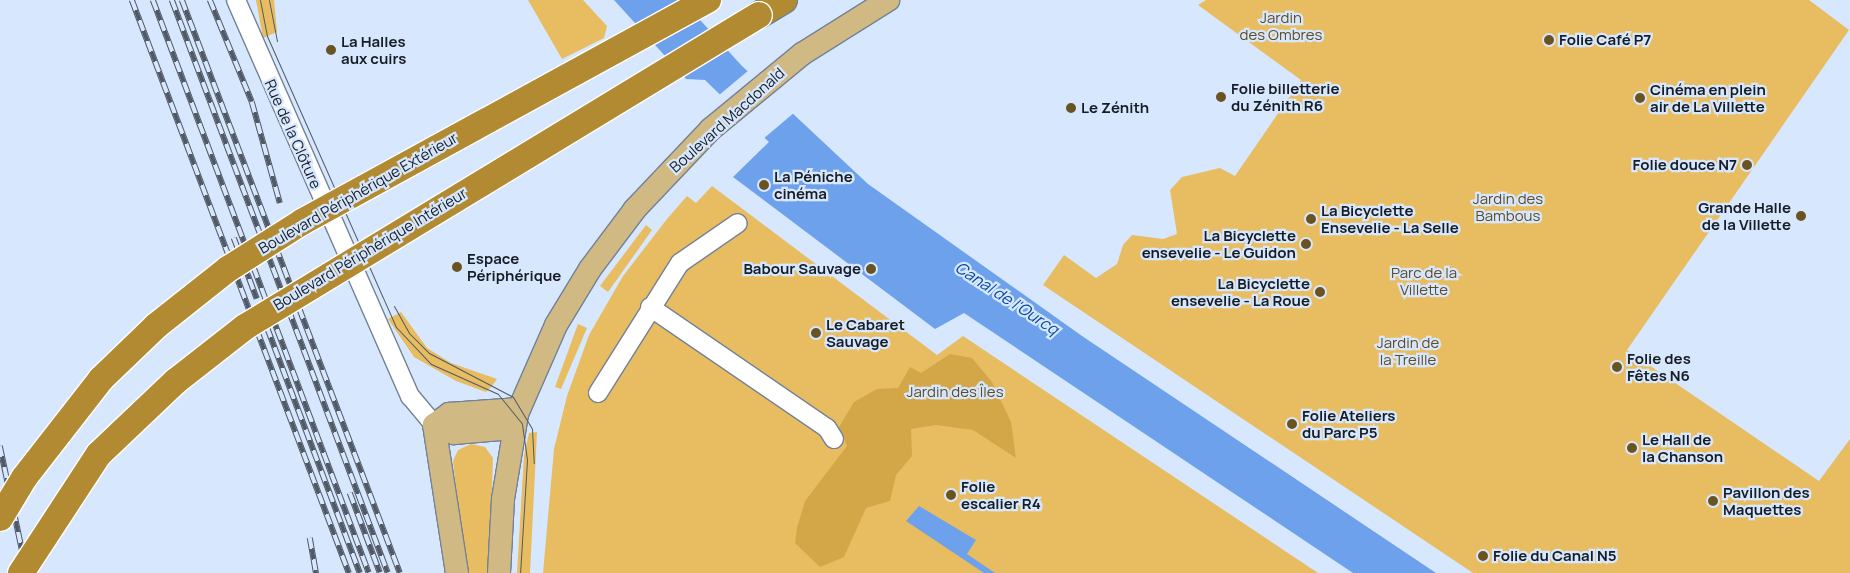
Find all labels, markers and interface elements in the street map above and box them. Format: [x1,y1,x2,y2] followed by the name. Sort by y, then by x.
[1240,8,1322,43] park label: Jardin des Ombres
[1559,31,1651,49] place label: Folie Café P7
[341,32,406,67] place label: La Halles aux cuirs
[1543,34,1555,46] marker: Folie Café P7
[325,44,337,56] marker: La Halles aux cuirs
[666,64,788,176] street label: Boulevard Macdonald
[261,77,325,191] street label: Rue de la Clôture
[1231,79,1340,114] place label: Folie billetterie du Zénith R6
[1650,80,1766,115] place label: Cinéma en plein air de La Villette
[1215,91,1227,103] marker: Folie billetterie du Zénith R6
[1634,92,1646,104] marker: Cinéma en plein air de La Villette
[1081,99,1149,117] place label: Le Zénith
[1065,102,1077,114] marker: Le Zénith
[255,129,461,257] street label: Boulevard Périphérique Extérieur
[1633,156,1737,174] place label: Folie douce N7
[1741,159,1753,171] marker: Folie douce N7
[774,167,853,202] place label: La Péniche cinéma
[758,179,770,191] marker: La Péniche cinéma
[270,184,470,314] street label: Boulevard Périphérique Intérieur
[1473,189,1543,224] park label: Jardin des Bambous
[1698,198,1791,233] place label: Grande Halle de la Villette
[1321,201,1459,236] place label: La Bicyclette Ensevelie - La Selle
[1795,210,1807,222] marker: Grande Halle de la Villette
[1305,213,1317,225] marker: La Bicyclette Ensevelie - La Selle
[1142,226,1296,261] place label: La Bicyclette ensevelie - Le Guidon
[1300,238,1312,250] marker: La Bicyclette ensevelie - Le Guidon
[467,249,561,284] place label: Espace Périphérique
[952,257,1062,339] water label: Canal de l'Ourcq
[743,260,861,278] place label: Babour Sauvage
[451,261,463,273] marker: Espace Périphérique
[865,263,877,275] marker: Babour Sauvage
[1391,263,1457,298] park label: Parc de la Villette
[1171,274,1310,309] place label: La Bicyclette ensevelie - La Roue
[1314,286,1326,298] marker: La Bicyclette ensevelie - La Roue
[826,315,905,350] place label: Le Cabaret Sauvage
[810,327,822,339] marker: Le Cabaret Sauvage
[1377,333,1439,368] park label: Jardin de la Treille
[1627,349,1691,384] place label: Folie des Fêtes N6
[1611,361,1623,373] marker: Folie des Fêtes N6
[906,383,1004,401] park label: Jardin des Îles
[1302,406,1395,441] place label: Folie Ateliers du Parc P5
[1286,418,1298,430] marker: Folie Ateliers du Parc P5
[1642,430,1723,465] place label: Le Hall de la Chanson
[1626,442,1638,454] marker: Le Hall de la Chanson
[961,477,1041,512] place label: Folie escalier R4
[1723,483,1810,518] place label: Pavillon des Maquettes
[945,489,957,501] marker: Folie escalier R4
[1707,495,1719,507] marker: Pavillon des Maquettes
[1493,547,1616,565] place label: Folie du Canal N5
[1477,550,1489,562] marker: Folie du Canal N5

